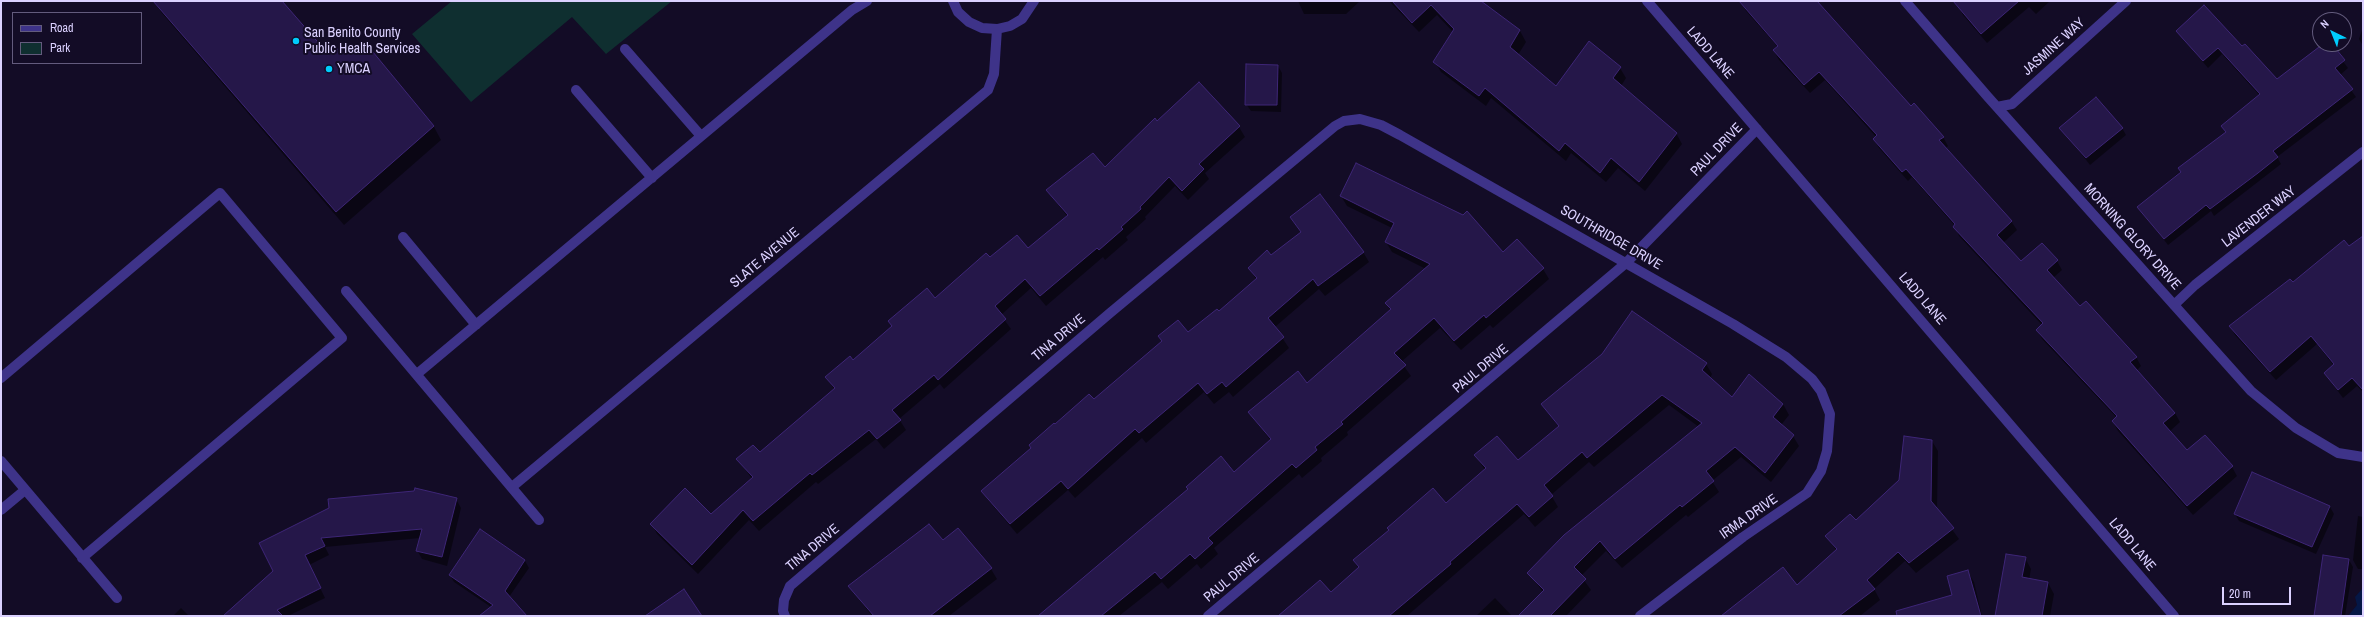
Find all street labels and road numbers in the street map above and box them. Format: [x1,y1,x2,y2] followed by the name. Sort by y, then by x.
[2019,15,2089,79] street label: JASMINE WAY
[1683,23,1737,83] street label: LADD LANE
[1688,120,1746,180] street label: PAUL DRIVE
[2080,180,2184,294] street label: MORNING GLORY DRIVE
[2219,183,2299,251] street label: LAVENDER WAY
[1557,202,1665,274] street label: SOUTHRIDGE DRIVE
[727,224,803,292] street label: SLATE AVENUE
[1895,269,1949,329] street label: LADD LANE
[1029,311,1089,365] street label: TINA DRIVE
[1450,341,1512,397] street label: PAUL DRIVE
[1717,491,1781,543] street label: IRMA DRIVE
[2105,515,2159,575] street label: LADD LANE
[783,521,843,575] street label: TINA DRIVE
[1201,550,1263,606] street label: PAUL DRIVE

